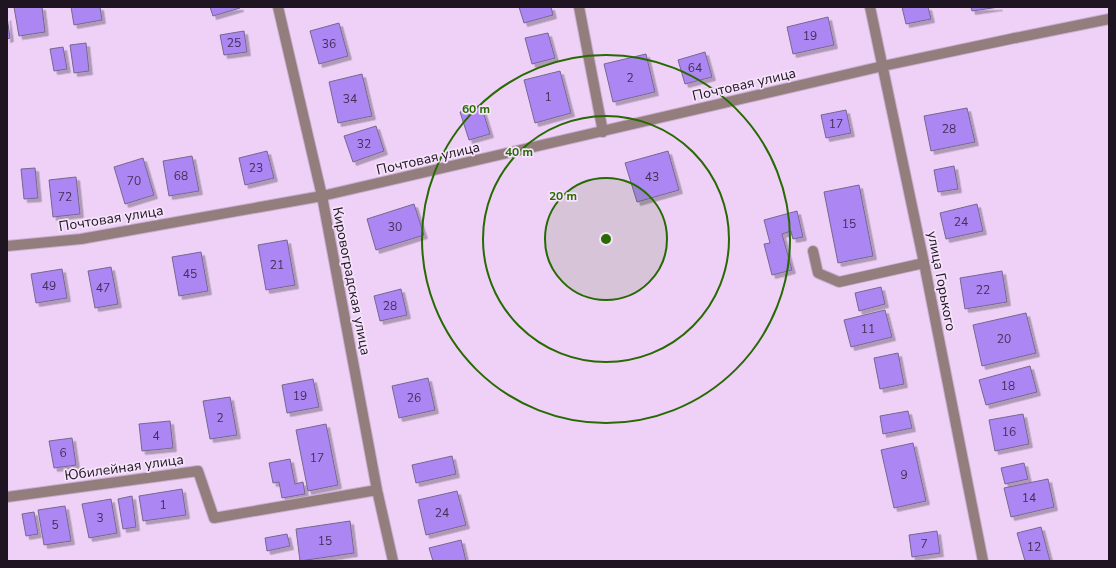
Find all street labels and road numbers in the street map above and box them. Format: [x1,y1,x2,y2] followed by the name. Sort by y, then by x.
[690,63,798,106] street label: Почтовая улица
[374,137,482,180] street label: Почтовая улица
[57,201,165,236] street label: Почтовая улица
[328,205,375,357] street label: Кировоградская улица
[922,229,961,333] street label: улица Горького
[63,450,185,485] street label: Юбилейная улица

